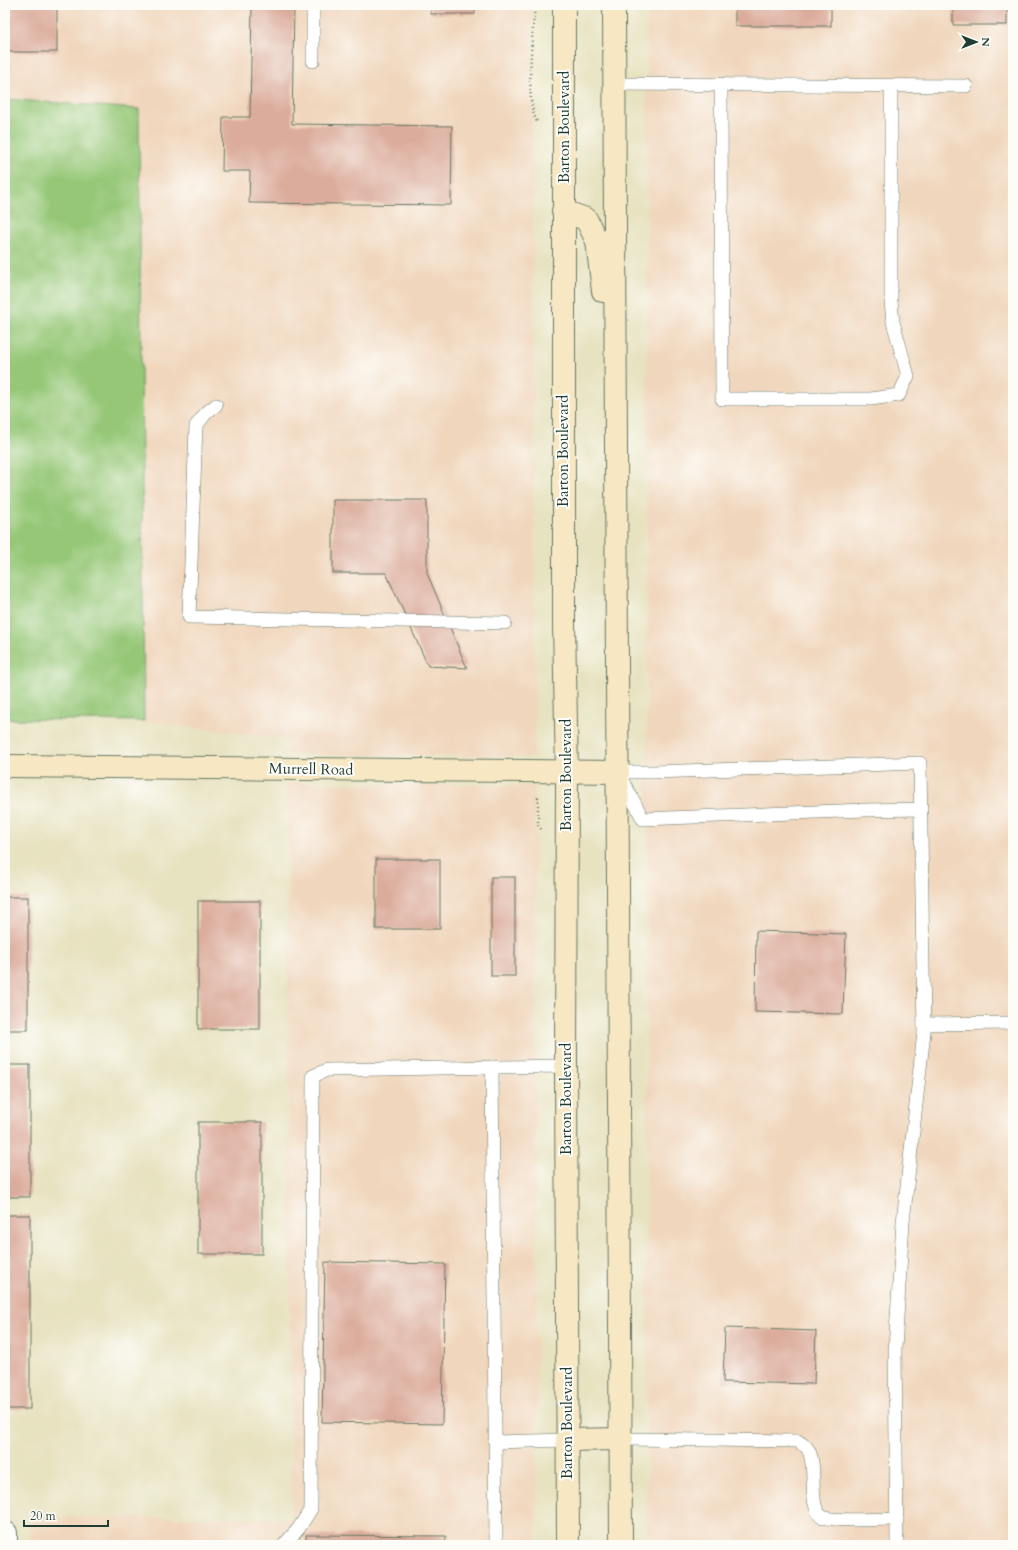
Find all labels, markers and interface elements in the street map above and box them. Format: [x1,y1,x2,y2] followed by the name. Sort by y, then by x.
[956,22,996,62] north arrow
[978,37,993,47] text: N
[554,71,574,183] street label: Barton Boulevard
[553,395,573,507] street label: Barton Boulevard
[556,719,576,831] street label: Barton Boulevard
[268,758,354,780] street label: Murrell Road
[556,1043,576,1155] street label: Barton Boulevard
[557,1367,577,1479] street label: Barton Boulevard
[24,1502,108,1528] scale bar
[30,1508,57,1524] text: 20 m

